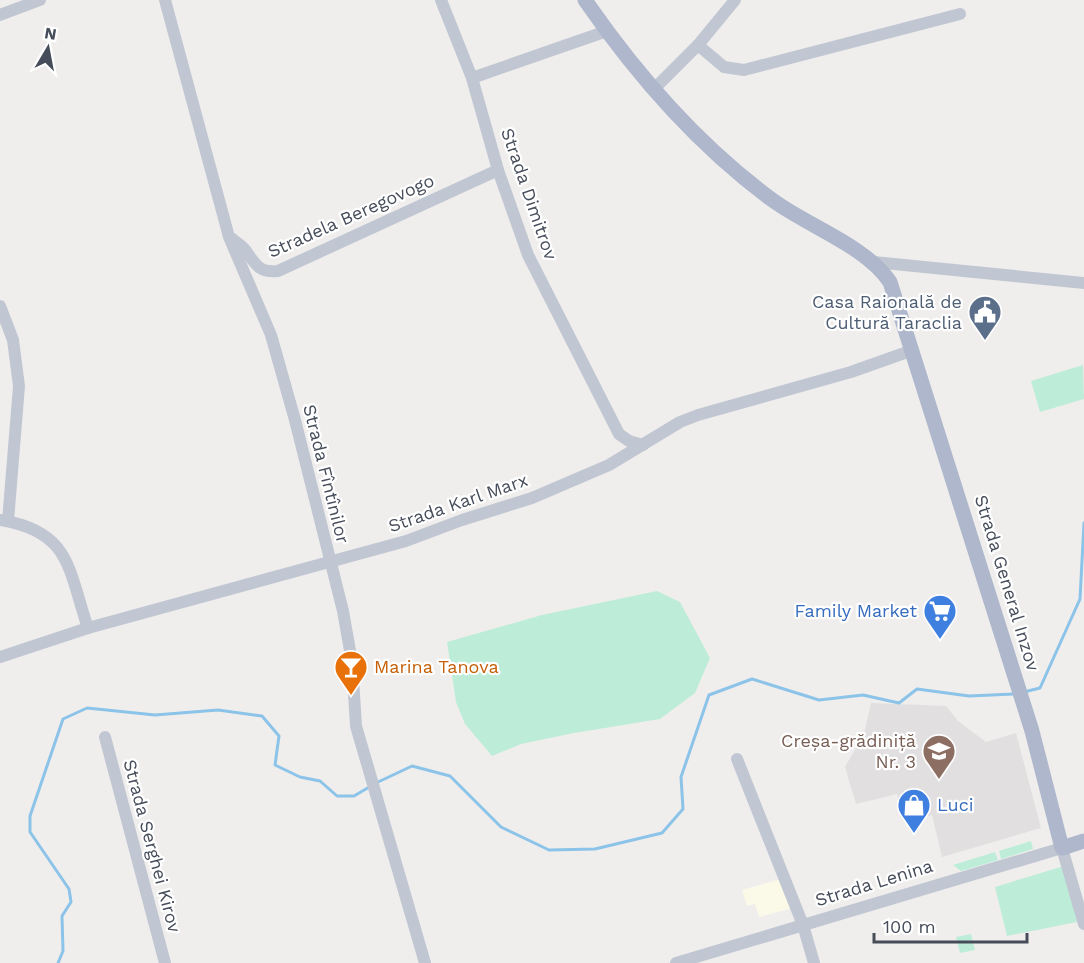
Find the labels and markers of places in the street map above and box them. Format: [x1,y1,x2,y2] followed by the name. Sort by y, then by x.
[812,291,962,333] place label: Casa Raională de Cultură Taraclia
[967,294,1003,341] public building icon: Casa Raională de Cultură Taraclia
[922,593,958,640] supermarket icon: Family Market
[794,600,917,621] place label: Family Market
[333,649,369,696] bar icon: Marina Tanova
[374,656,499,677] place label: Marina Tanova
[781,730,916,772] place label: Creșa-grădiniță Nr. 3
[921,733,957,780] school or university icon: Creșa-grădiniță Nr. 3
[896,787,932,834] shop icon: Luci
[937,794,974,815] place label: Luci

